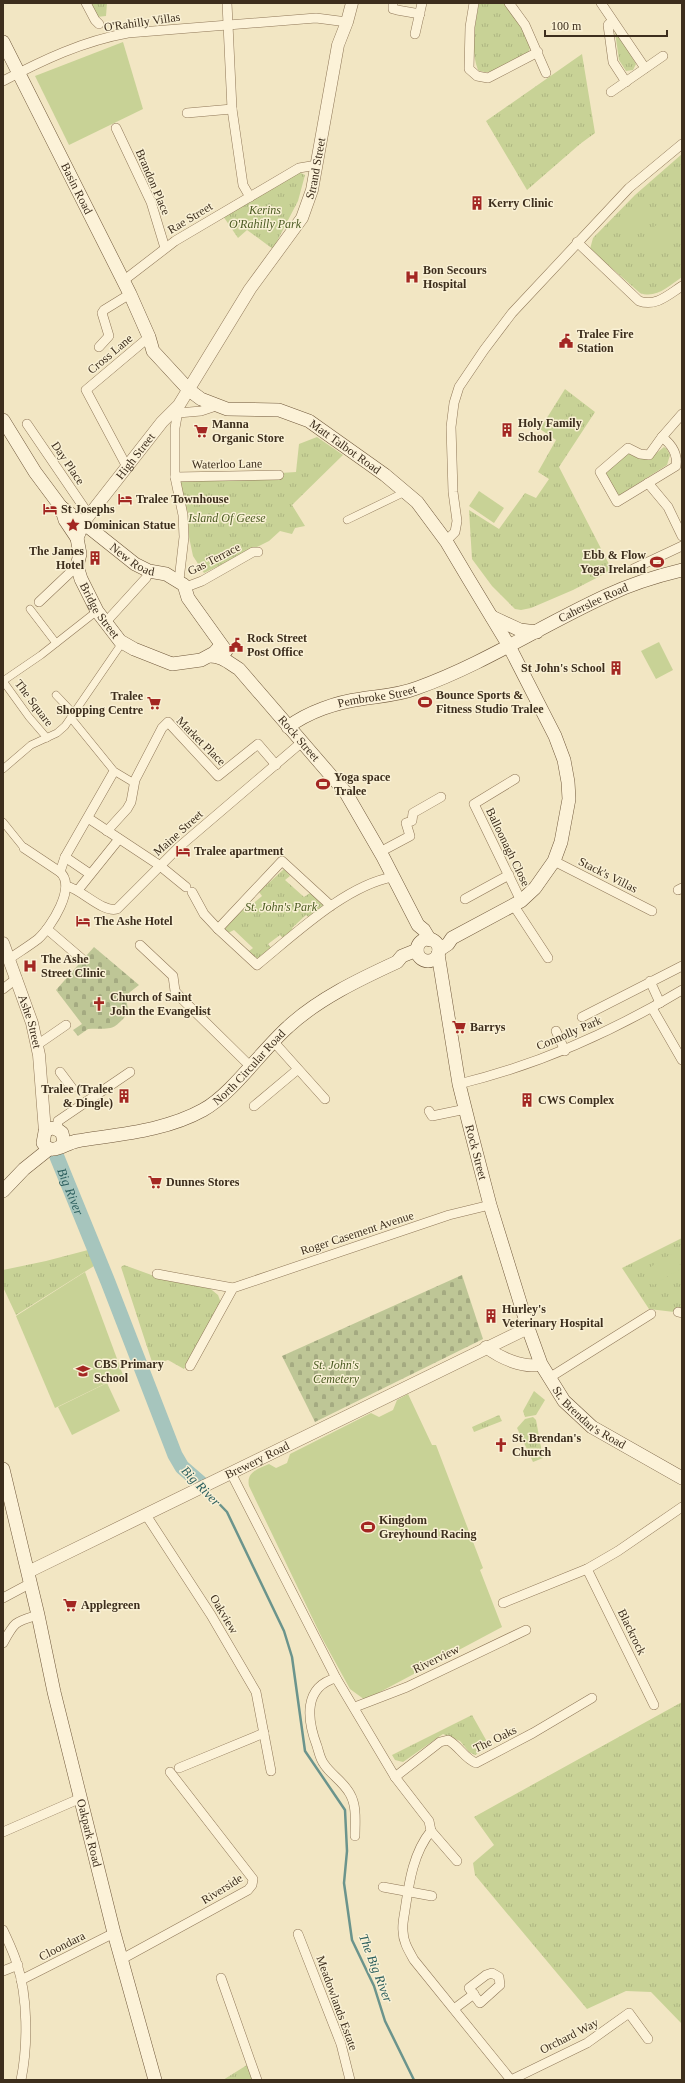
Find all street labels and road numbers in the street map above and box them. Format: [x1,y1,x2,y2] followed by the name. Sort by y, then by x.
[103,10,181,34] street label: O'Rahilly Villas
[302,136,328,201] street label: Strand Street
[133,147,173,217] street label: Brandon Place
[58,160,96,216] street label: Basin Road
[165,199,215,237] street label: Rae Street
[85,331,135,377] street label: Cross Lane
[307,417,384,477] street label: Matt Talbot Road
[113,430,158,482] street label: High Street
[49,439,87,487] street label: Day Place
[192,456,262,472] street label: Waterloo Lane
[107,540,156,579] street label: New Road
[185,540,243,578] street label: Gas Terrace
[77,580,123,642] street label: Bridge Street
[556,580,630,625] street label: Caherslee Road
[12,677,56,729] street label: The Square
[336,682,419,710] street label: Pembroke Street
[275,713,323,765] street label: Rock Street
[174,714,228,768] street label: Market Place
[483,805,533,889] street label: Balloonagh Close
[150,807,206,859] street label: Maine Street
[576,854,640,896] street label: Stack's Villas
[15,992,44,1050] street label: Ashe Street
[534,1013,604,1053] street label: Connolly Park
[210,1026,288,1108] street label: North Circular Road
[462,1123,490,1182] street label: Rock Street
[299,1208,415,1258] street label: Roger Casement Avenue
[550,1384,628,1452] street label: St. Brendan's Road
[223,1439,292,1482] street label: Brewery Road
[207,1592,241,1636] street label: Oakview
[615,1607,649,1657] street label: Blackrock
[410,1642,462,1676] street label: Riverview
[471,1722,519,1755] street label: The Oaks
[74,1797,104,1868] street label: Oakpark Road
[199,1871,245,1907] street label: Riverside
[37,1928,88,1964] street label: Cloondara
[313,1954,361,2052] street label: Meadowlands Estate
[537,2015,601,2057] street label: Orchard Way

